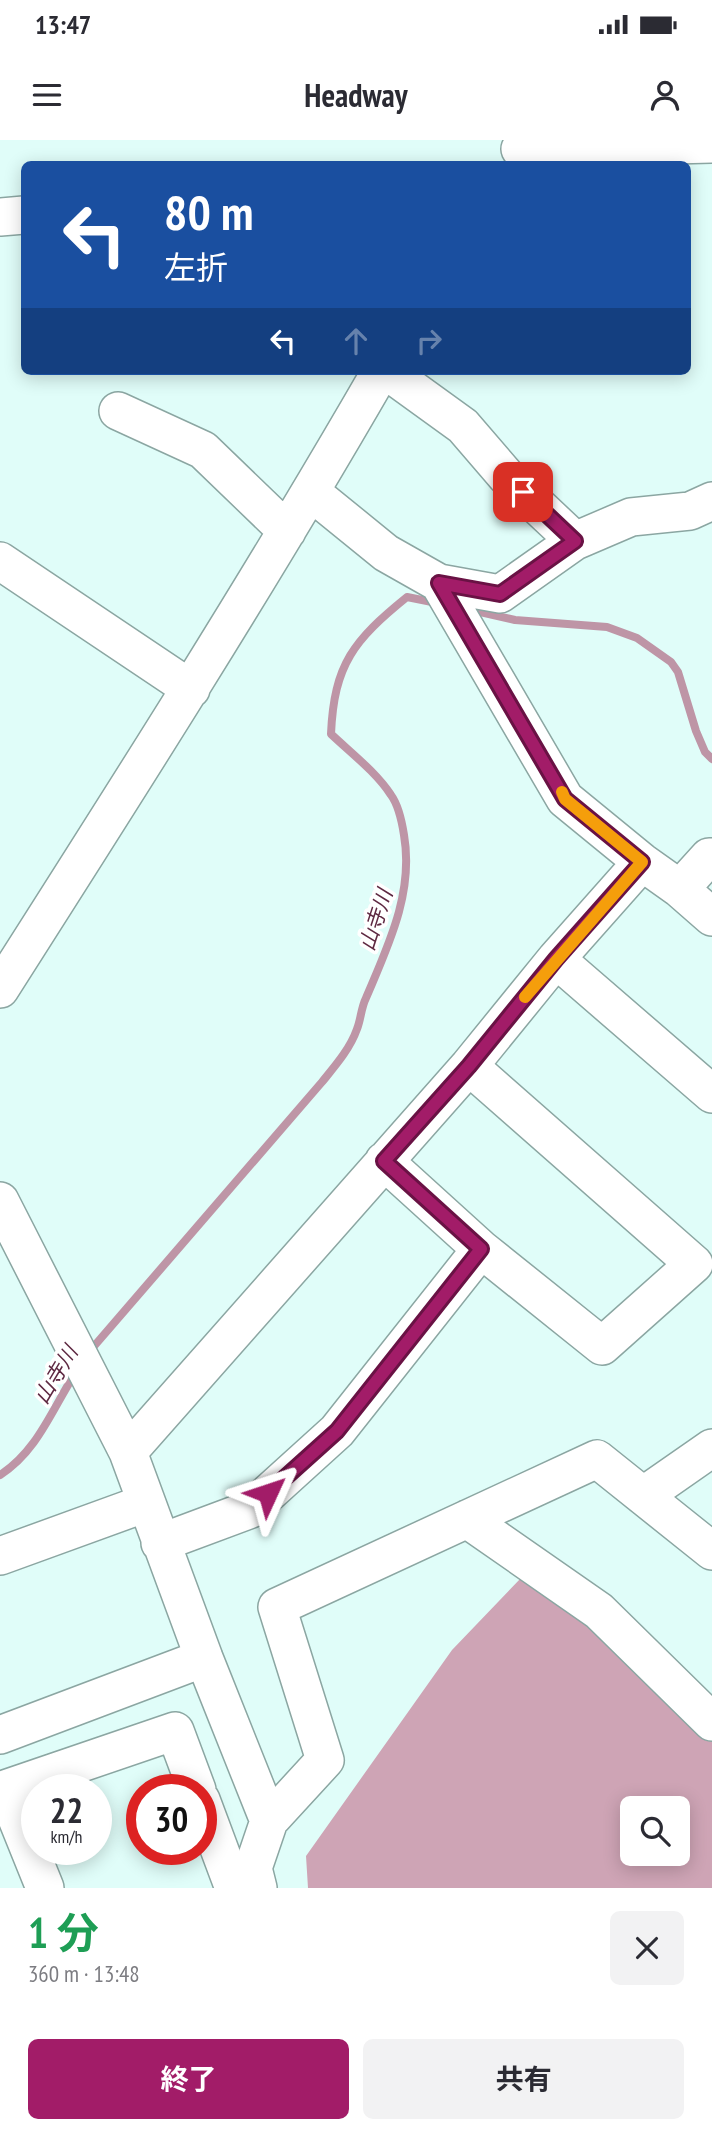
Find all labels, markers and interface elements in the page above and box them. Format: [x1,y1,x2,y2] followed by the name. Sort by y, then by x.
[35,8,91,41] text: 13:47
[304,74,408,116] text: Headway
[28,76,66,114] icon: menu
[646,76,684,114] icon: person
[164,180,253,244] text: 80 m
[49,189,140,280] icon: left
[164,246,228,288] text: 左折
[264,322,302,360] icon: left
[337,322,375,360] icon: ahead
[410,322,448,360] icon: right
[493,462,553,522] pin
[504,473,542,511] icon: arrive
[353,884,399,954] water label: 山寺川
[28,1339,84,1409] water label: 山寺川
[231,1456,305,1530] position arrow
[126,1774,217,1865] speed limit sign: 30
[50,1787,83,1833] text: 22
[620,1796,690,1866] map controls
[620,1796,690,1866] button: search
[51,1825,82,1848] text: km/h
[28,1905,99,1960] text: 1 分
[610,1911,684,1985] button: close
[28,1959,140,1988] text: 360 m · 13:48
[28,2039,349,2119] button: 終了
[363,2039,684,2119] button: 共有

